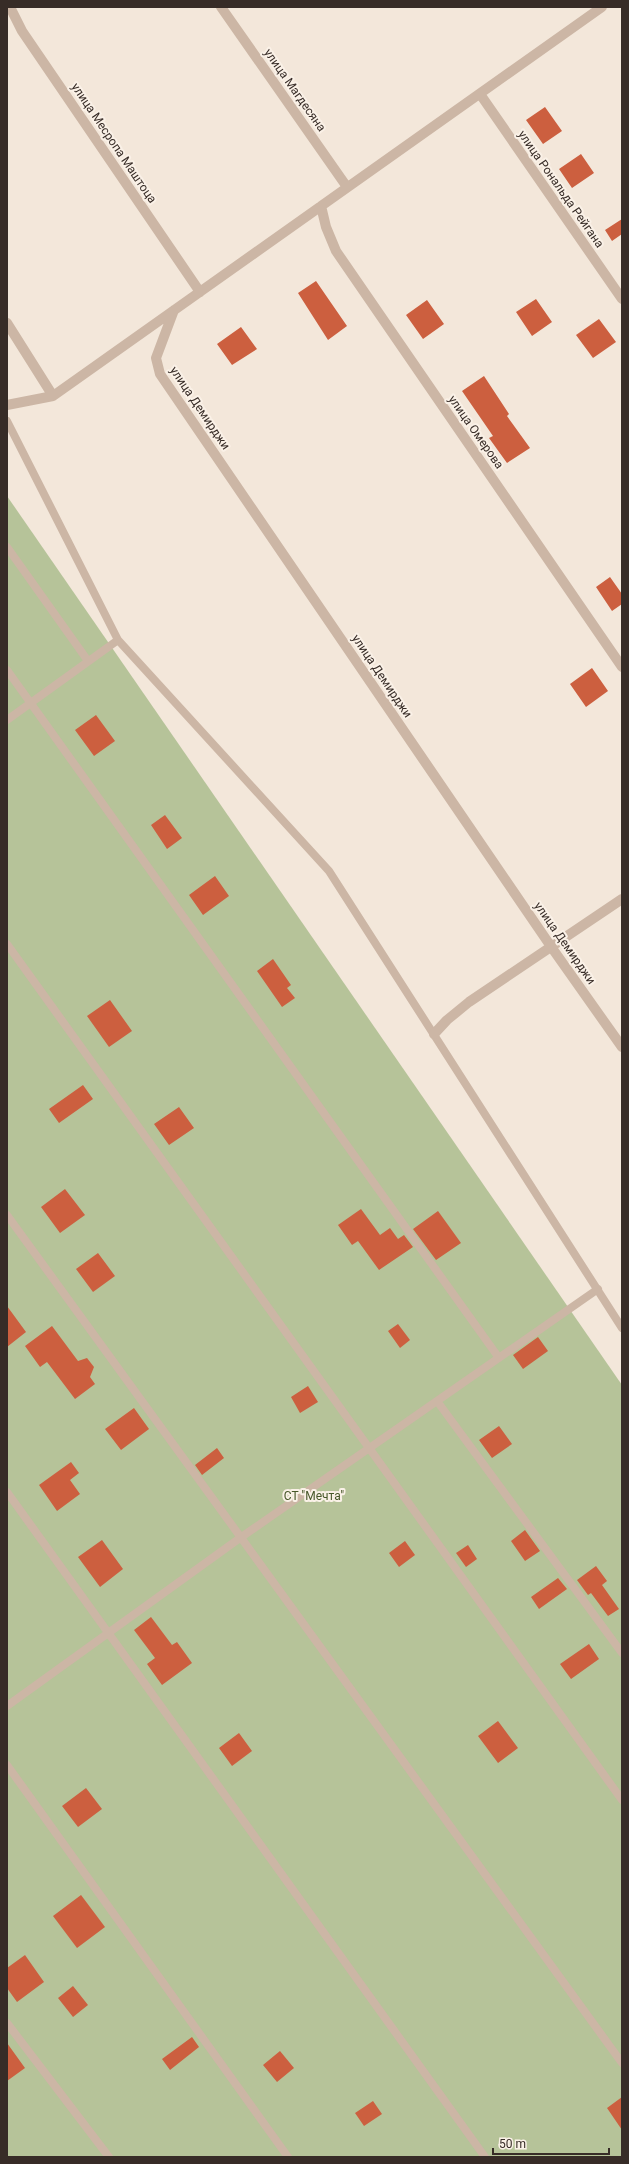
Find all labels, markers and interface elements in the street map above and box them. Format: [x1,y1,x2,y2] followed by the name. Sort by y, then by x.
[261,46,329,134] street label: улица Магдесяна
[69,80,159,206] street label: улица Месропа Маштоца
[515,128,607,250] street label: улица Рональда Рейгана
[167,364,233,452] street label: улица Демирджи
[445,393,507,471] street label: улица Омерова
[349,632,415,720] street label: улица Демирджи
[531,899,599,987] street label: улица Демирджи
[284,1489,344,1503] park label: СТ "Мечта"
[493,2130,609,2156] scale bar
[499,2137,526,2151] text: 50 m

